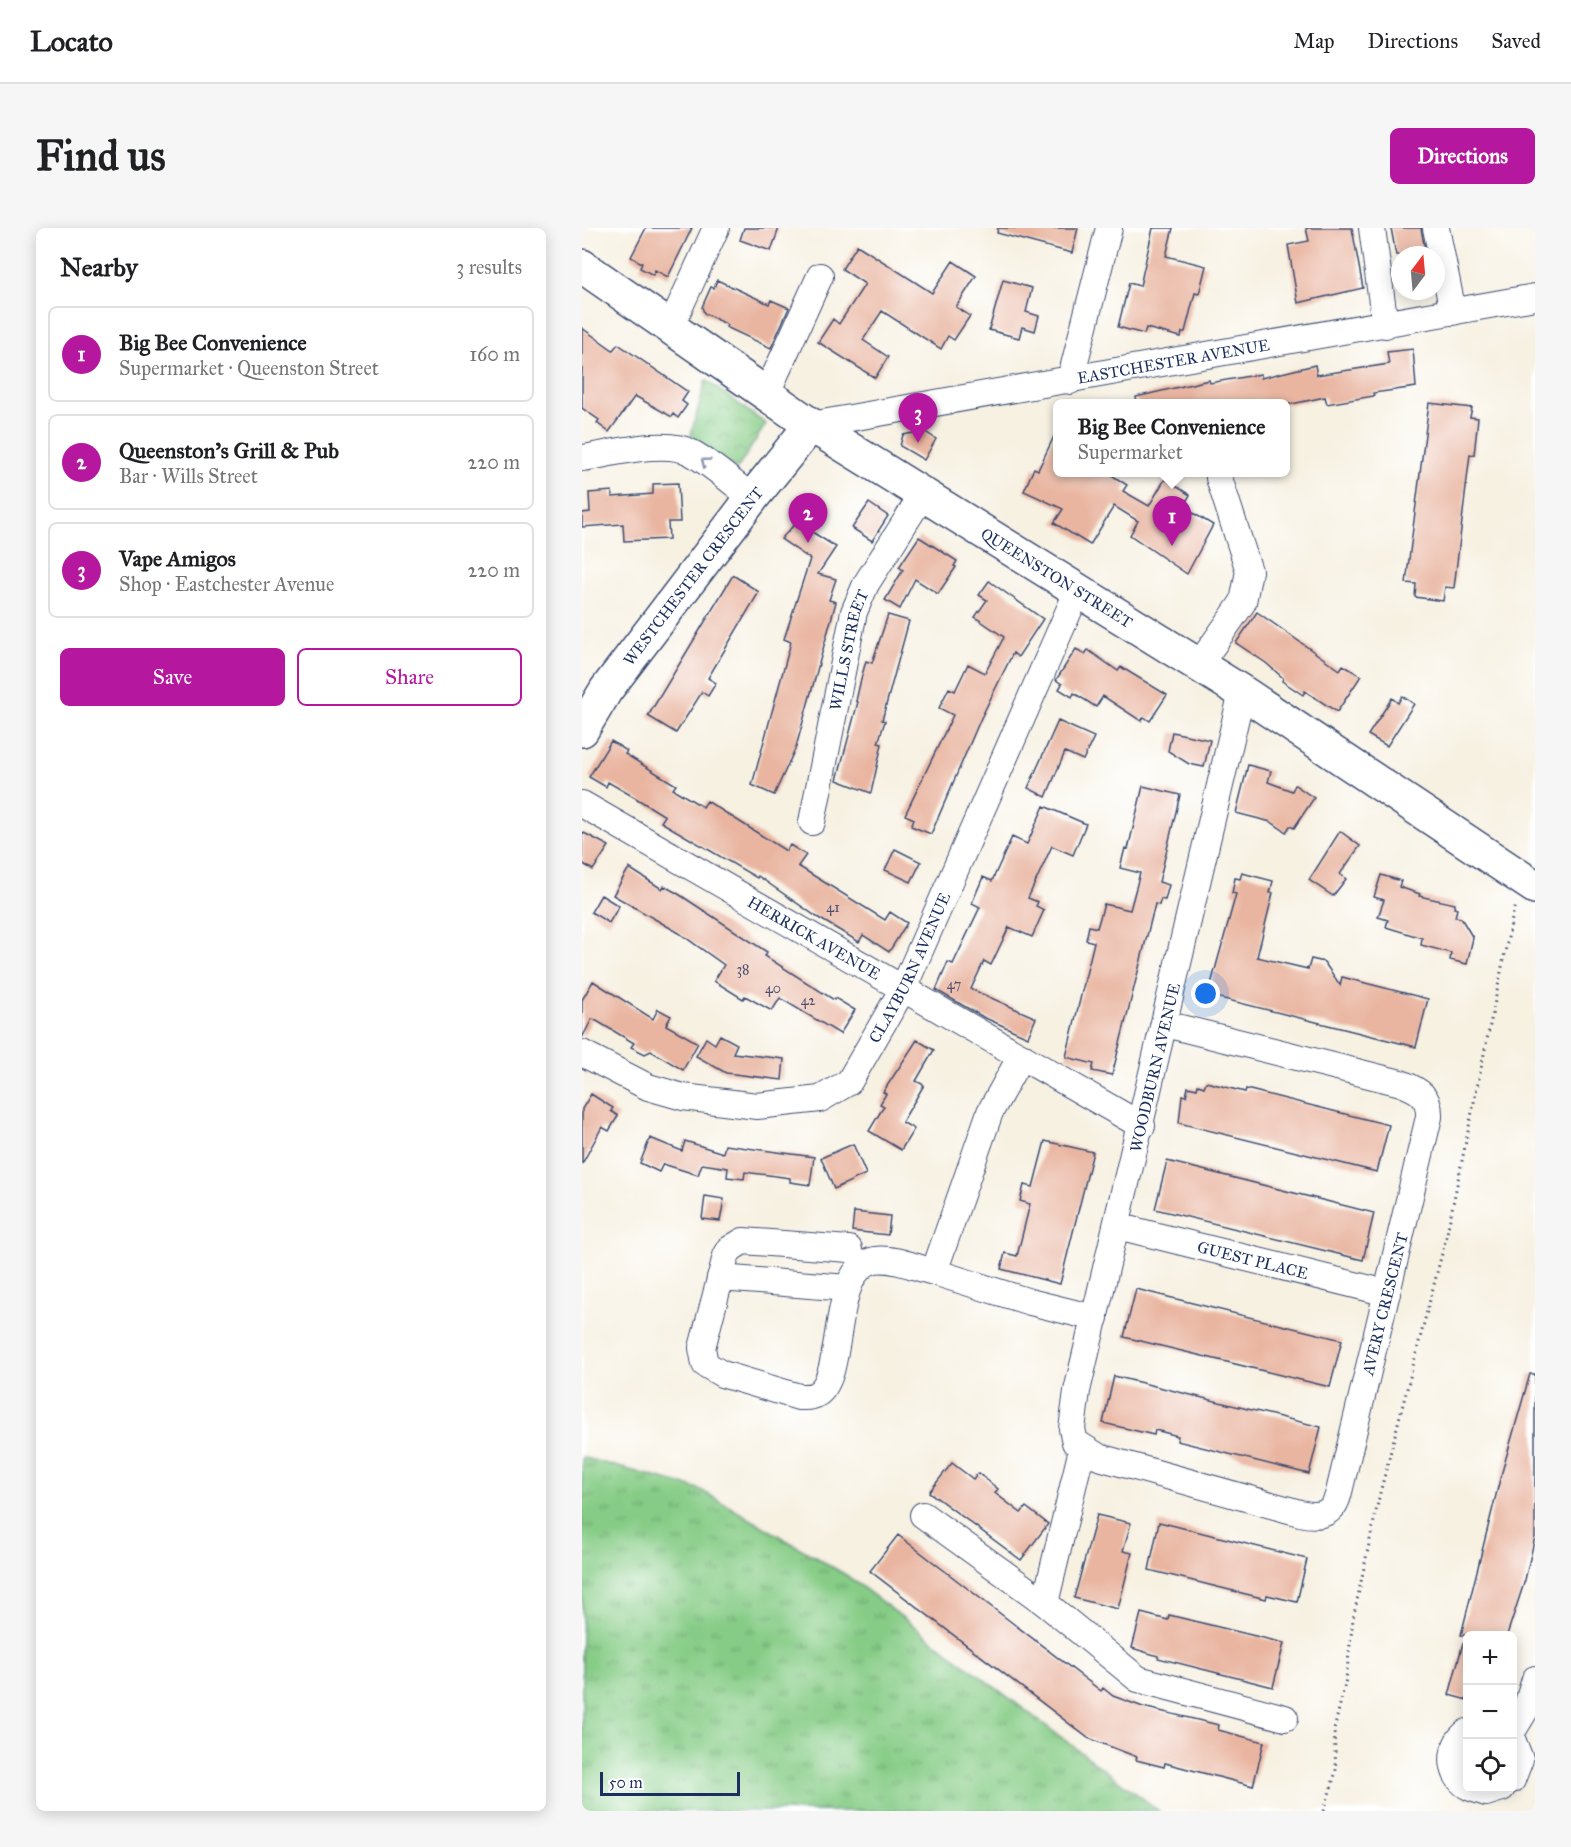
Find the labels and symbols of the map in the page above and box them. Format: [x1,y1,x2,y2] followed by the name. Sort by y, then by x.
[1391,246,1445,300] north arrow
[1076,335,1271,387] street label: EASTCHESTER AVENUE
[898,394,938,443] pin: 3
[701,459,712,470] one-way arrow
[619,483,767,669] street label: WESTCHESTER CRESCENT
[788,494,828,543] pin: 2
[1152,496,1192,546] pin: 1
[978,523,1136,631] street label: QUEENSTON STREET
[825,586,872,712] street label: WILLS STREET
[864,889,954,1046] street label: CLAYBURN AVENUE
[745,892,884,983] street label: HERRICK AVENUE
[826,899,840,916] house number: 41
[736,961,750,978] house number: 38
[947,976,961,993] house number: 47
[1191,979,1220,1008] your location
[765,980,781,997] house number: 40
[1125,981,1184,1154] street label: WOODBURN AVENUE
[801,992,815,1009] house number: 42
[1358,1231,1412,1378] street label: AVERY CRESCENT
[1195,1237,1310,1283] street label: GUEST PLACE
[600,1769,740,1796] scale bar

